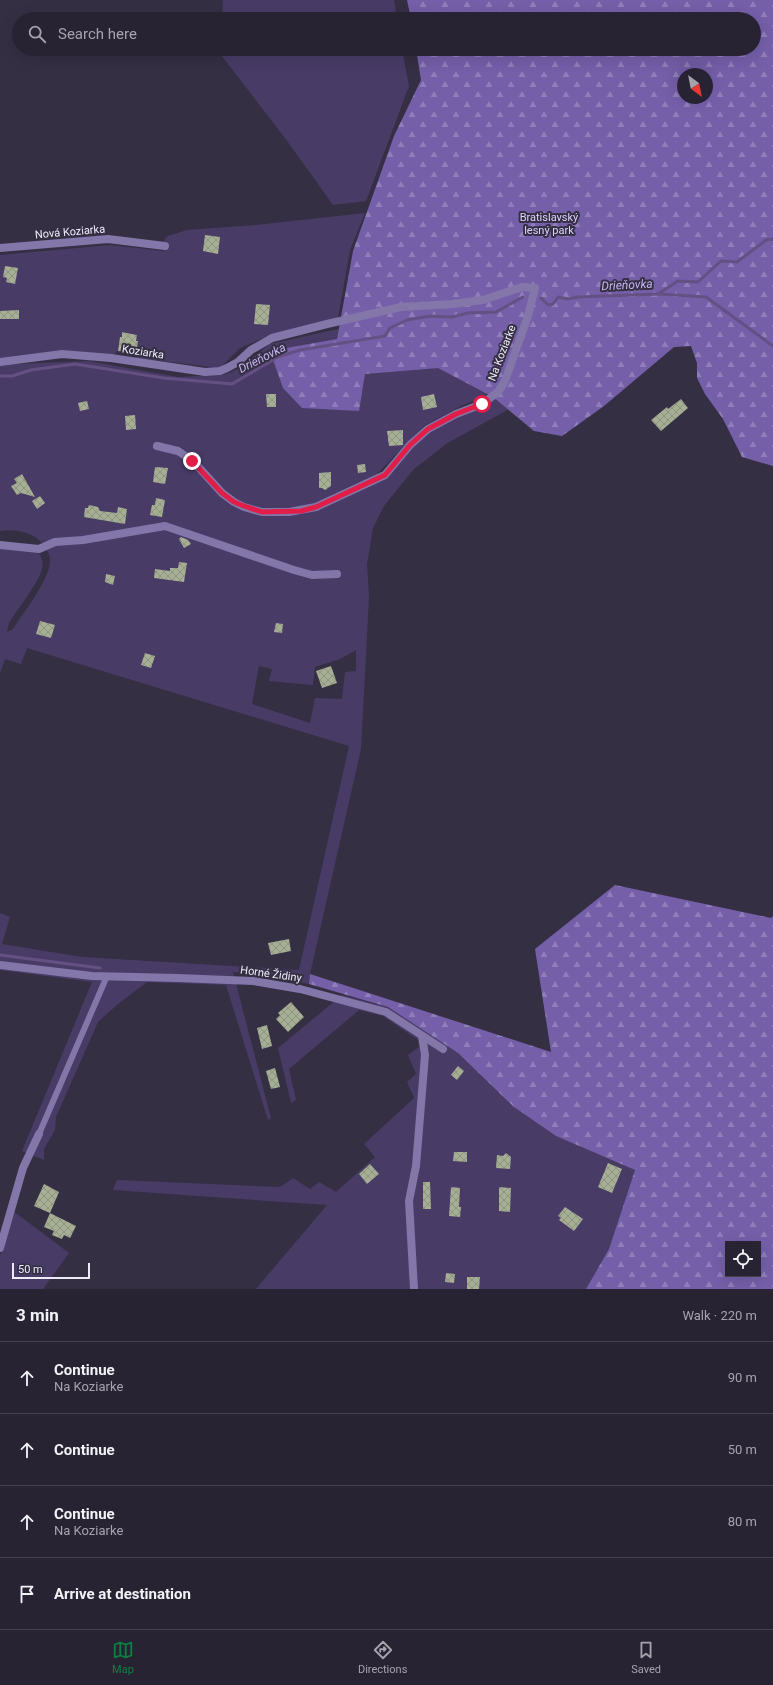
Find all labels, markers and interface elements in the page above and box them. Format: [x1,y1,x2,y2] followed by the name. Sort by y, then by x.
[12,12,761,56] search box
[26,23,48,45] icon: search
[58,25,137,43] text: Search here
[677,68,713,104] north arrow
[520,211,579,237] park label: Bratislavský lesný park
[34,222,106,242] street label: Nová Koziarka
[601,277,653,293] water label: Drieňovka
[485,323,519,383] street label: Na Koziarke
[236,340,288,376] water label: Drieňovka
[121,342,165,362] street label: Koziarka
[473,395,491,413] route start
[183,452,201,470] route end
[239,963,303,985] street label: Horné Židiny
[725,1241,761,1277] map controls
[725,1241,761,1277] button: locate
[12,1261,90,1280] scale bar
[18,1263,43,1276] text: 50 m
[16,1305,59,1325] text: 3 min
[682,1308,757,1323] text: Walk · 220 m
[54,1361,115,1379] text: Continue
[16,1367,38,1389] icon: ahead
[728,1370,757,1385] text: 90 m
[54,1379,123,1394] text: Na Koziarke
[16,1439,38,1461] icon: ahead
[54,1441,115,1459] text: Continue
[728,1442,757,1457] text: 50 m
[54,1505,115,1523] text: Continue
[16,1511,38,1533] icon: ahead
[728,1514,757,1529] text: 80 m
[54,1523,123,1538] text: Na Koziarke
[16,1583,38,1605] icon: arrive
[54,1585,191,1603] text: Arrive at destination
[112,1639,134,1676] tab: Map
[358,1639,407,1676] tab: Directions
[631,1639,661,1676] tab: Saved

